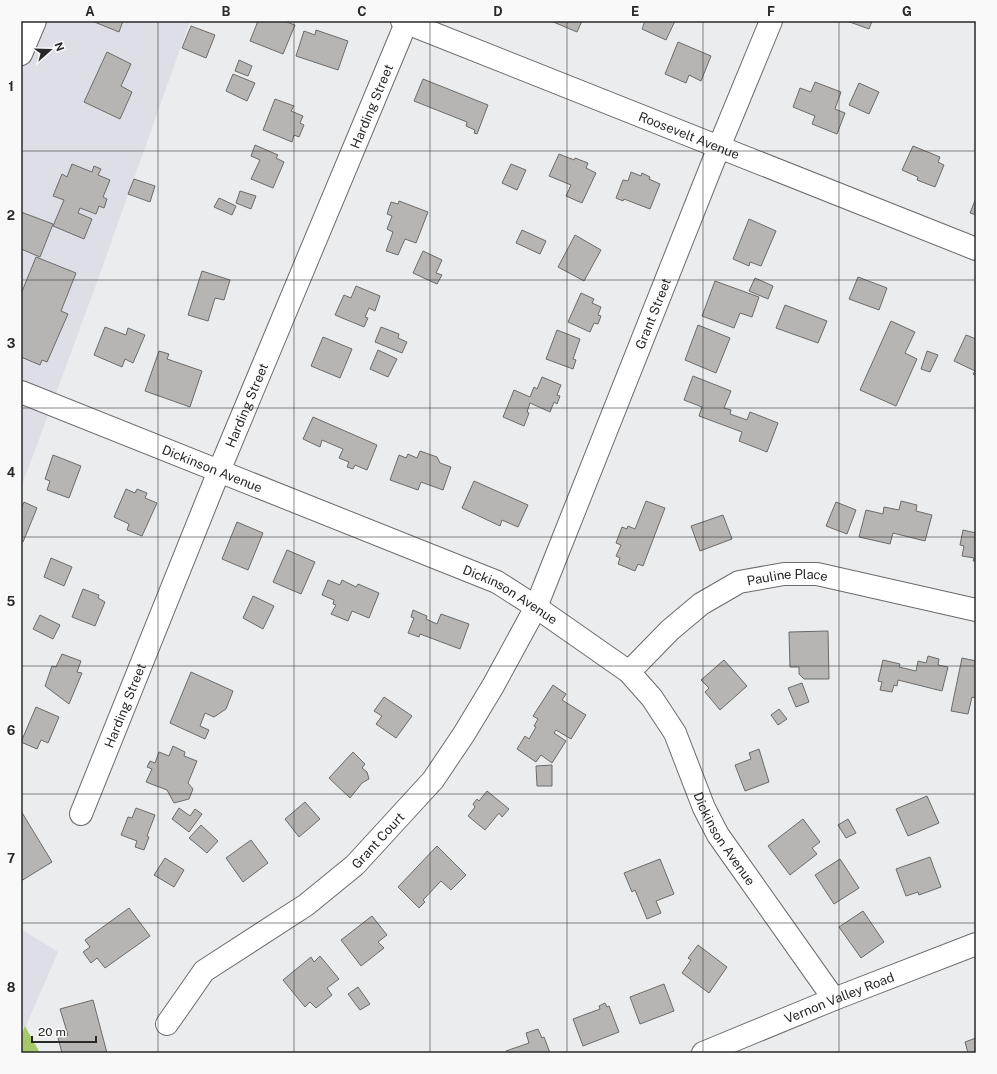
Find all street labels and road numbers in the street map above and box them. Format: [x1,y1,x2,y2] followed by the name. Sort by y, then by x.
[348,62,396,151] street label: Harding Street
[636,109,742,162] street label: Roosevelt Avenue
[632,276,674,351] street label: Grant Street
[223,361,271,450] street label: Harding Street
[160,442,264,496] street label: Dickinson Avenue
[461,562,560,628] street label: Dickinson Avenue
[746,566,829,588] street label: Pauline Place
[101,661,149,750] street label: Harding Street
[691,790,758,888] street label: Dickinson Avenue
[349,809,408,872] street label: Grant Court
[782,969,896,1027] street label: Vernon Valley Road

